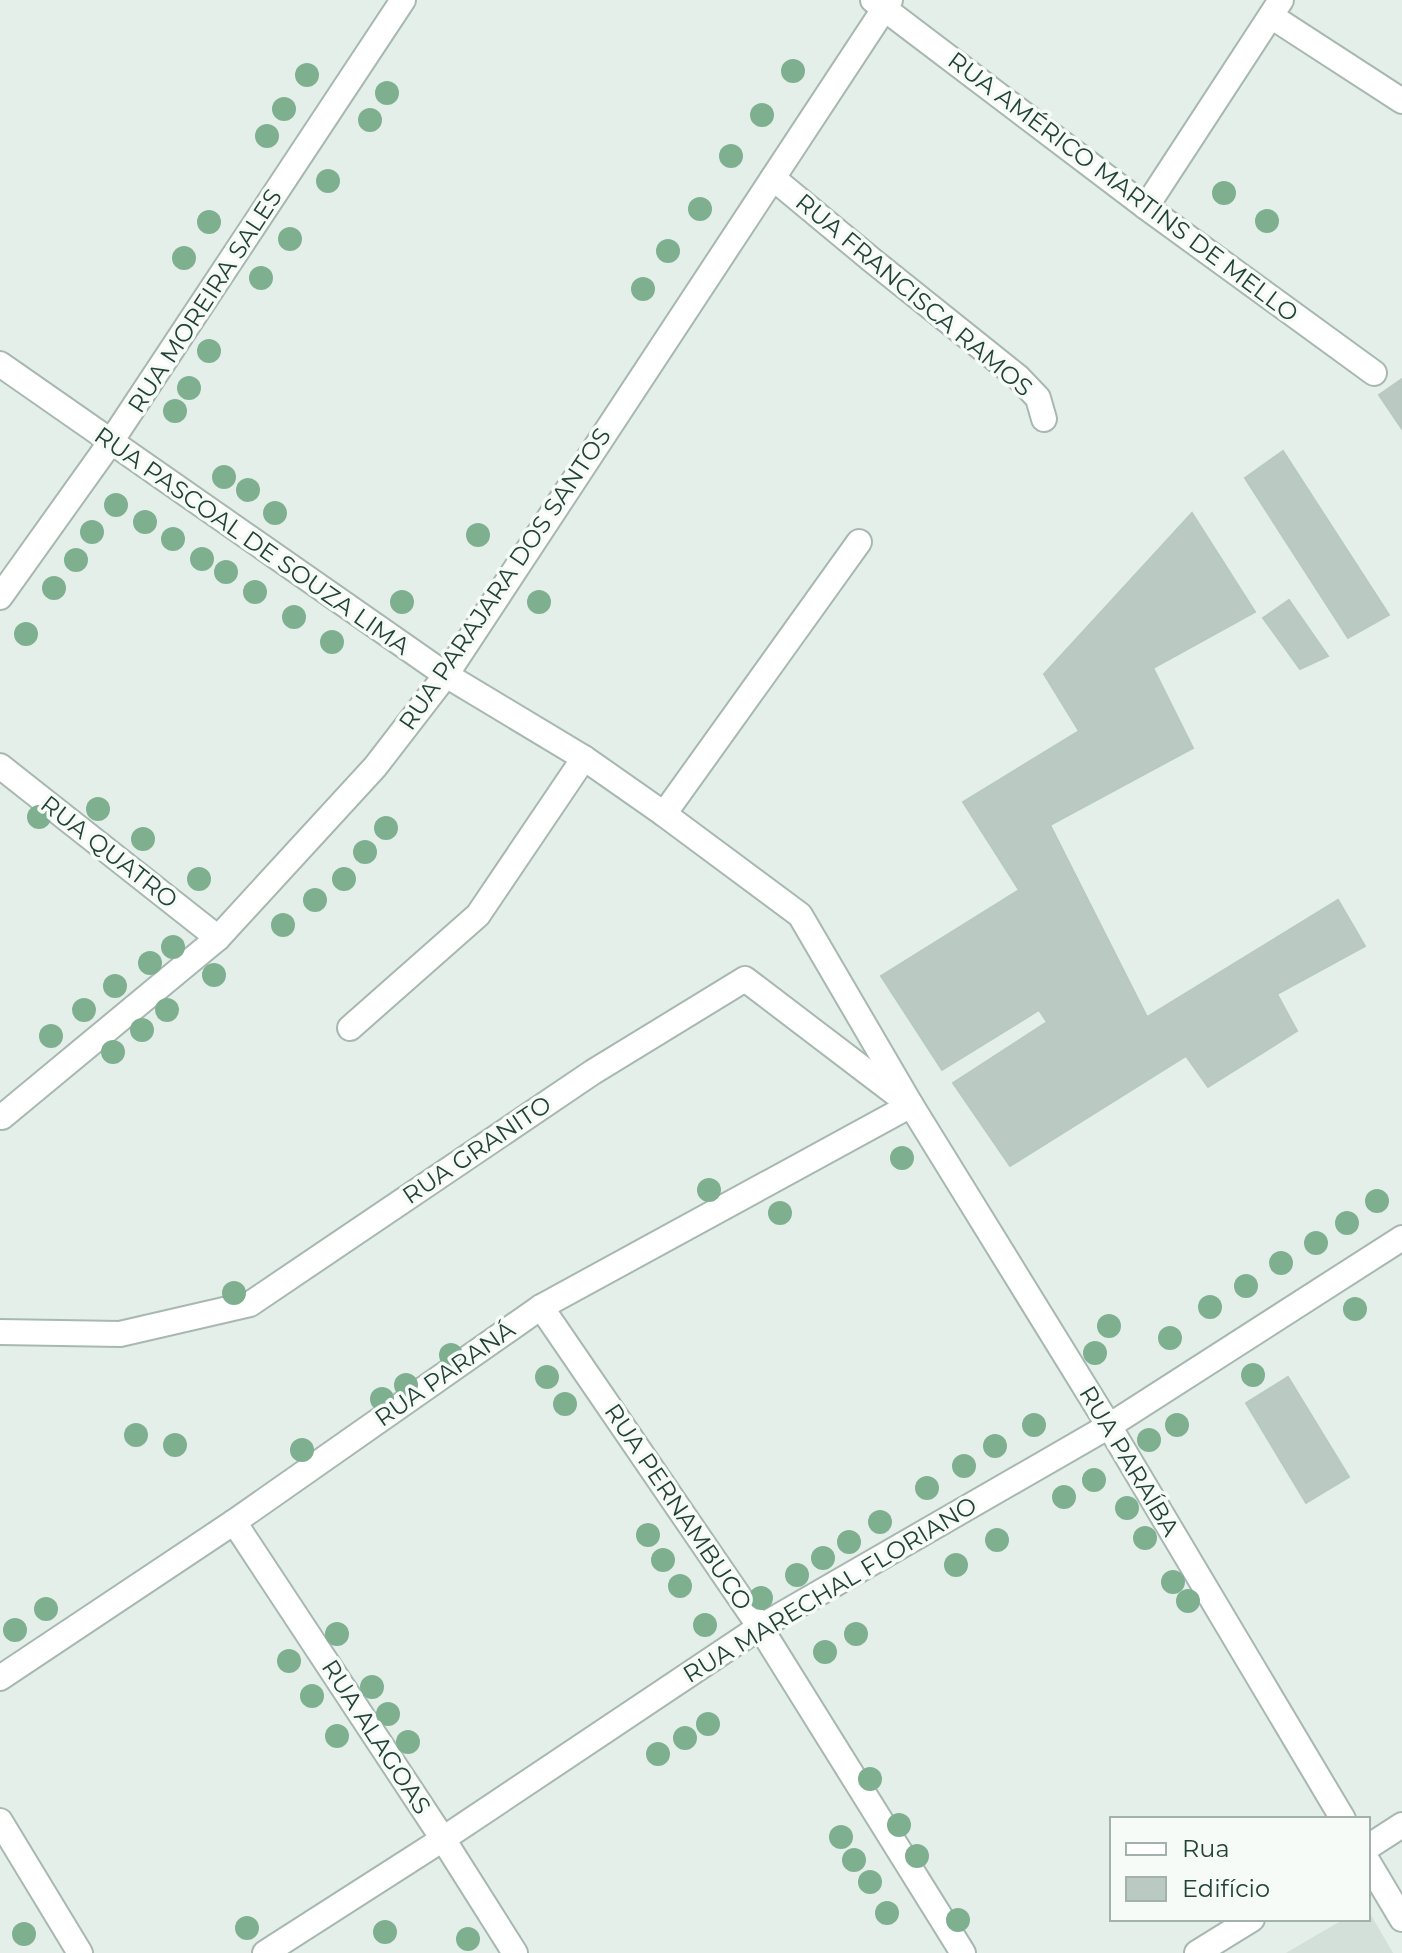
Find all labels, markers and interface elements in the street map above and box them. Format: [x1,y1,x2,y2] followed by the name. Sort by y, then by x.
[942,45,1304,328] street label: RUA AMÉRICO MARTINS DE MELLO
[121,183,288,418] street label: RUA MOREIRA SALES
[790,187,1039,402] street label: RUA FRANCISCA RAMOS
[89,420,416,661] street label: RUA PASCOAL DE SOUZA LIMA
[392,422,617,735] street label: RUA PARAJARA DOS SANTOS
[35,789,184,914] street label: RUA QUATRO
[397,1089,557,1210] street label: RUA GRANITO
[369,1314,521,1433] street label: RUA PARANÁ
[1073,1380,1186,1542] street label: RUA PARAÍBA
[598,1398,758,1616] street label: RUA PERNAMBUCO
[678,1490,982,1689] street label: RUA MARECHAL FLORIANO
[316,1654,437,1819] street label: RUA ALAGOAS
[1110,1817,1370,1921] legend
[1182,1834,1230,1863] text: Rua
[1182,1874,1270,1903] text: Edifício

